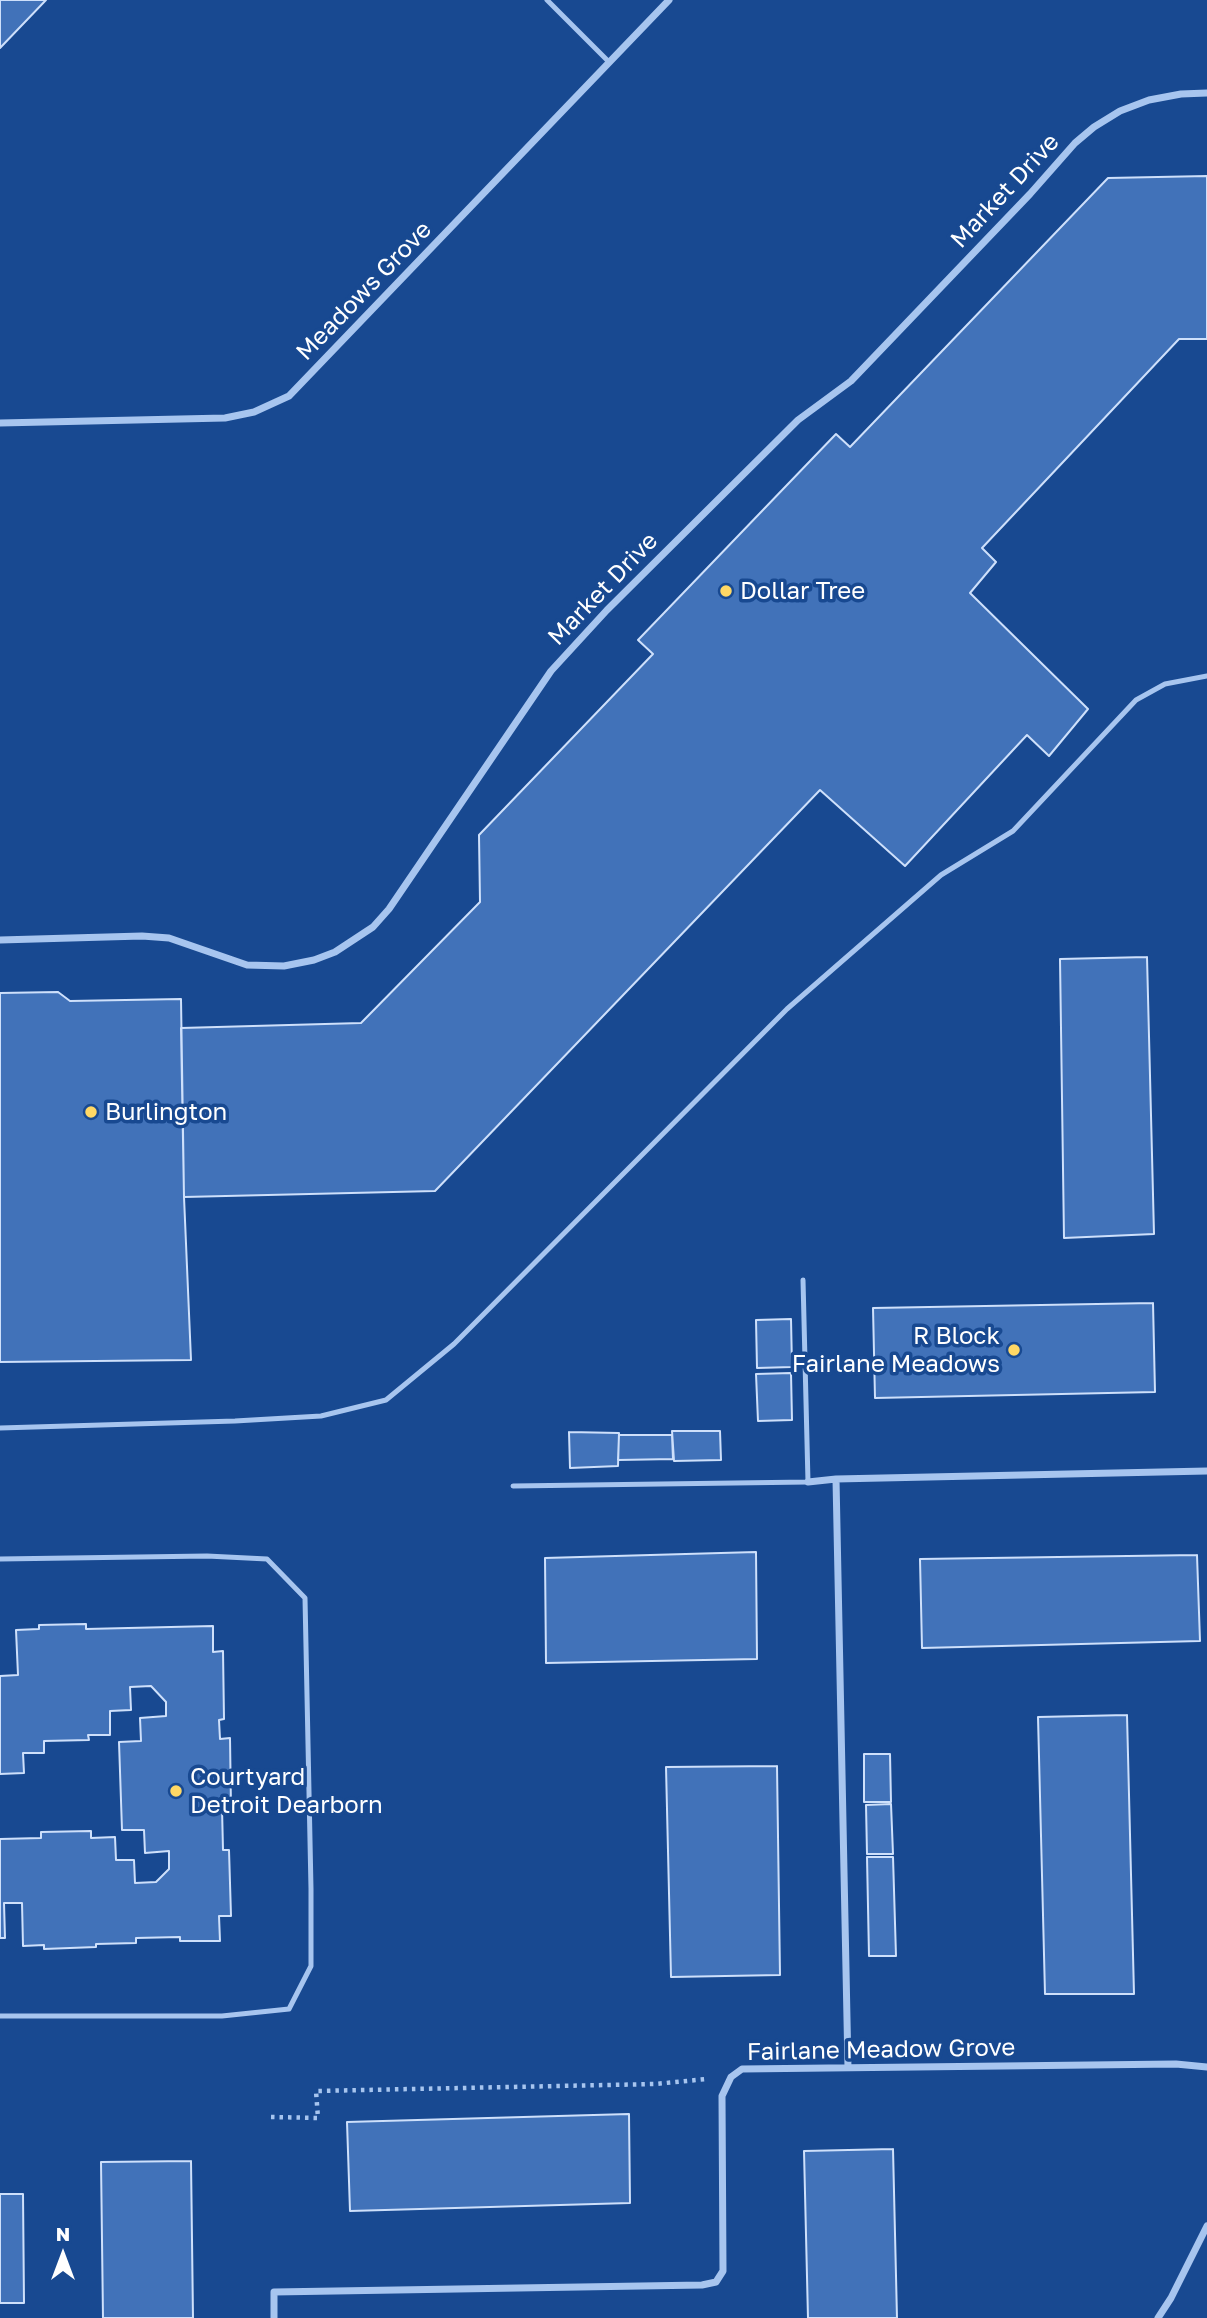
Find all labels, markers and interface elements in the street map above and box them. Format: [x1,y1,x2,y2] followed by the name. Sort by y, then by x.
[945,128,1065,254] street label: Market Drive
[290,216,438,366] street label: Meadows Grove
[542,527,664,651] street label: Market Drive
[740,577,865,605] place label: Dollar Tree
[718,583,734,599] marker: Dollar Tree
[105,1098,227,1126] place label: Burlington
[83,1104,99,1120] marker: Burlington
[792,1322,1000,1378] place label: R Block Fairlane Meadows
[1006,1342,1022,1358] marker: R Block Fairlane Meadows
[190,1763,383,1819] place label: Courtyard Detroit Dearborn
[168,1783,184,1799] marker: Courtyard Detroit Dearborn
[747,2033,1015,2067] street label: Fairlane Meadow Grove
[28,2220,98,2290] north arrow
[56,2222,70,2245] text: N

